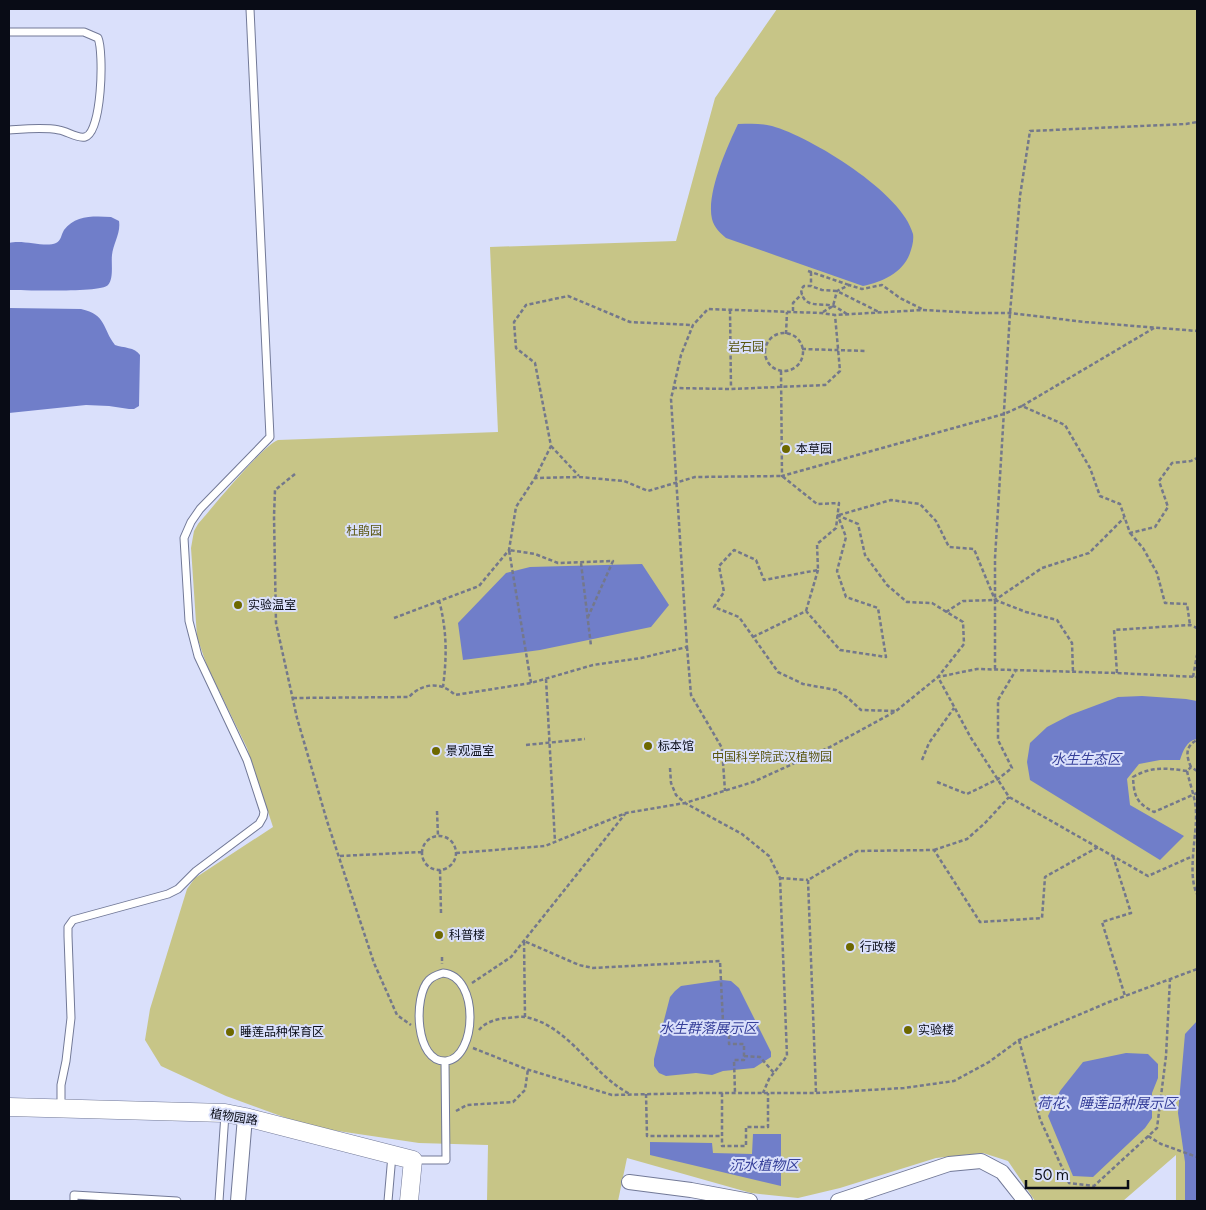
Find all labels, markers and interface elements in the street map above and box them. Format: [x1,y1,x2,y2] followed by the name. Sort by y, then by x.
[728,340,764,354] park label: 岩石园
[796,442,832,456] place label: 本草园
[780,443,792,455] marker: 本草园
[346,524,382,538] park label: 杜鹃园
[248,598,296,612] place label: 实验温室
[232,599,244,611] marker: 实验温室
[658,739,694,753] place label: 标本馆
[642,740,654,752] marker: 标本馆
[446,744,494,758] place label: 景观温室
[430,745,442,757] marker: 景观温室
[712,750,832,764] park label: 中国科学院武汉植物园
[1051,751,1123,768] water label: 水生生态区
[449,928,485,942] place label: 科普楼
[433,929,445,941] marker: 科普楼
[860,940,896,954] place label: 行政楼
[844,941,856,953] marker: 行政楼
[659,1020,759,1037] water label: 水生群落展示区
[918,1023,954,1037] place label: 实验楼
[902,1024,914,1036] marker: 实验楼
[240,1025,324,1039] place label: 睡莲品种保育区
[224,1026,236,1038] marker: 睡莲品种保育区
[1037,1095,1179,1112] water label: 荷花、睡莲品种展示区
[209,1106,259,1128] street label: 植物园路
[729,1157,801,1174] water label: 沉水植物区
[1026,1158,1128,1190] scale bar
[1034,1166,1069,1184] text: 50 m

